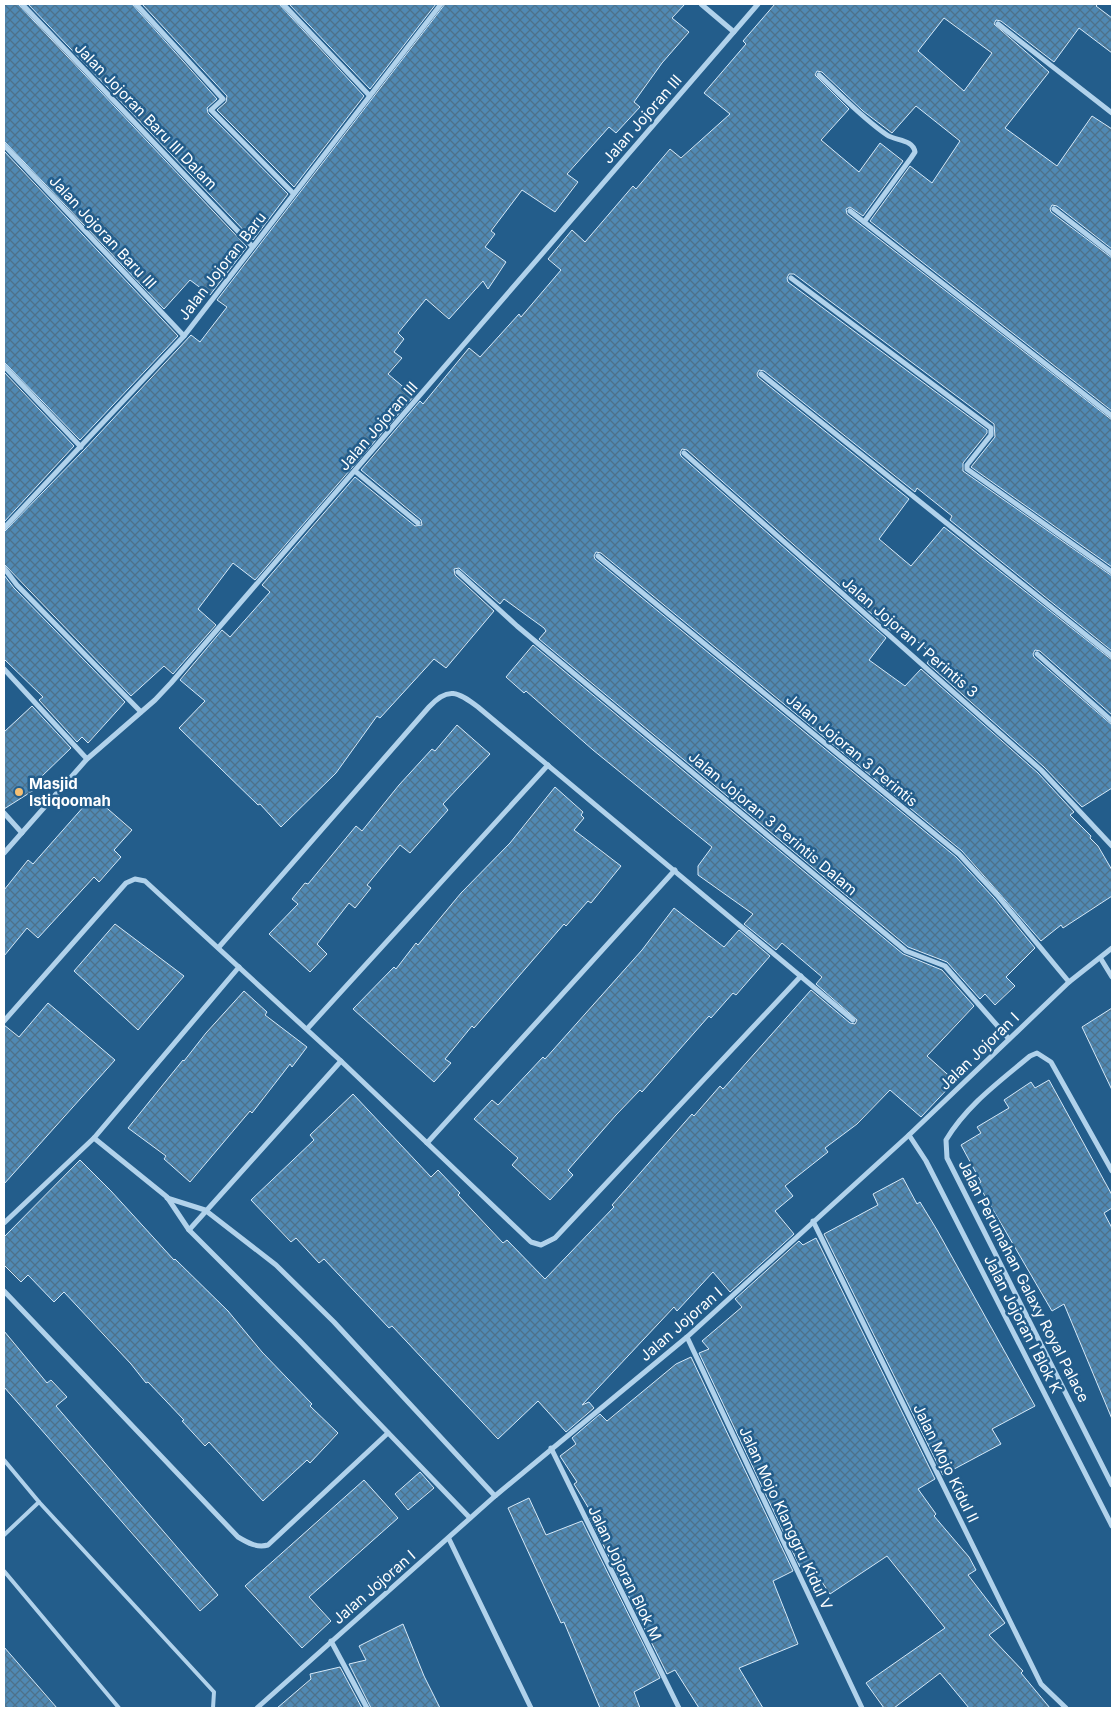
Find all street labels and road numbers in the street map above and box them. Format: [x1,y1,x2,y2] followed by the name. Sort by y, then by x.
[71,38,221,194] street label: Jalan Jojoran Baru III Dalam
[598,71,686,167] street label: Jalan Jojoran III
[45,171,161,293] street label: Jalan Jojoran Baru III
[174,208,270,324] street label: Jalan Jojoran Baru
[334,378,422,474] street label: Jalan Jojoran III
[838,573,982,701] street label: Jalan Jojoran I Perintis 3
[782,689,922,811] street label: Jalan Jojoran 3 Perintis
[685,747,861,899] street label: Jalan Jojoran 3 Perintis Dalam
[935,1008,1023,1094] street label: Jalan Jojoran I
[954,1157,1094,1405] street label: Jalan Perumahan Galaxy Royal Palace
[980,1252,1066,1396] street label: Jalan Jojoran I Blok K
[636,1283,726,1365] street label: Jalan Jojoran I
[909,1401,983,1525] street label: Jalan Mojo Kidul II
[735,1423,837,1613] street label: Jalan Mojo Klanggru Kidul V
[584,1502,666,1644] street label: Jalan Jojoran Blok M
[329,1546,419,1628] street label: Jalan Jojoran I

